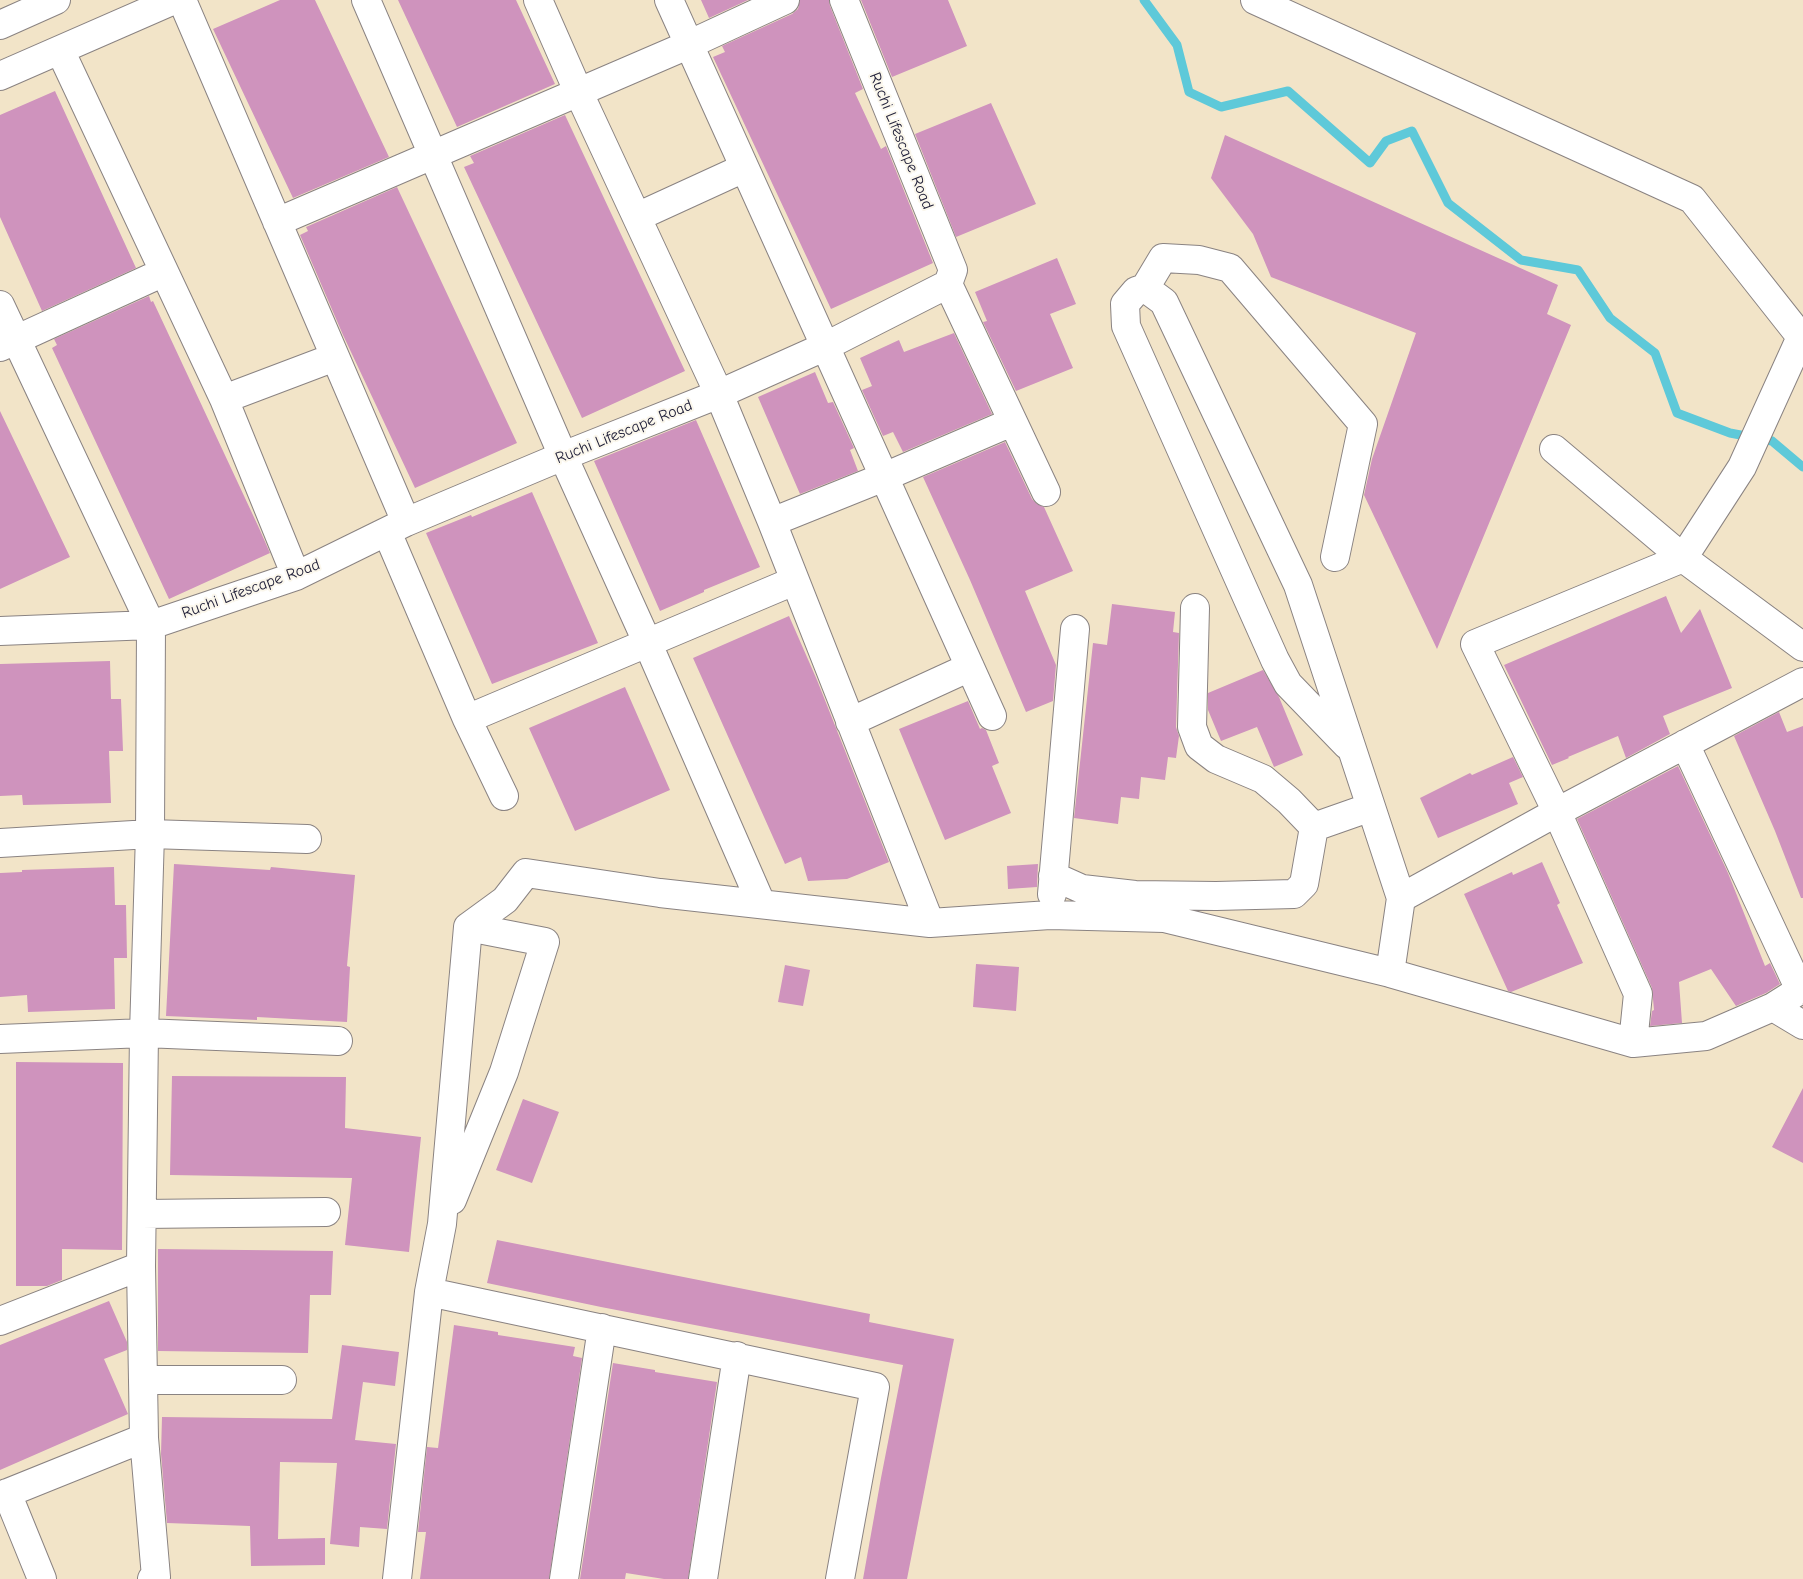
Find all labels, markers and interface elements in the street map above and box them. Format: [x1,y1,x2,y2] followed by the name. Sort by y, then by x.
[865,70,937,212] street label: Ruchi Lifescape Road
[553,396,695,468] street label: Ruchi Lifescape Road
[179,555,323,623] street label: Ruchi Lifescape Road

